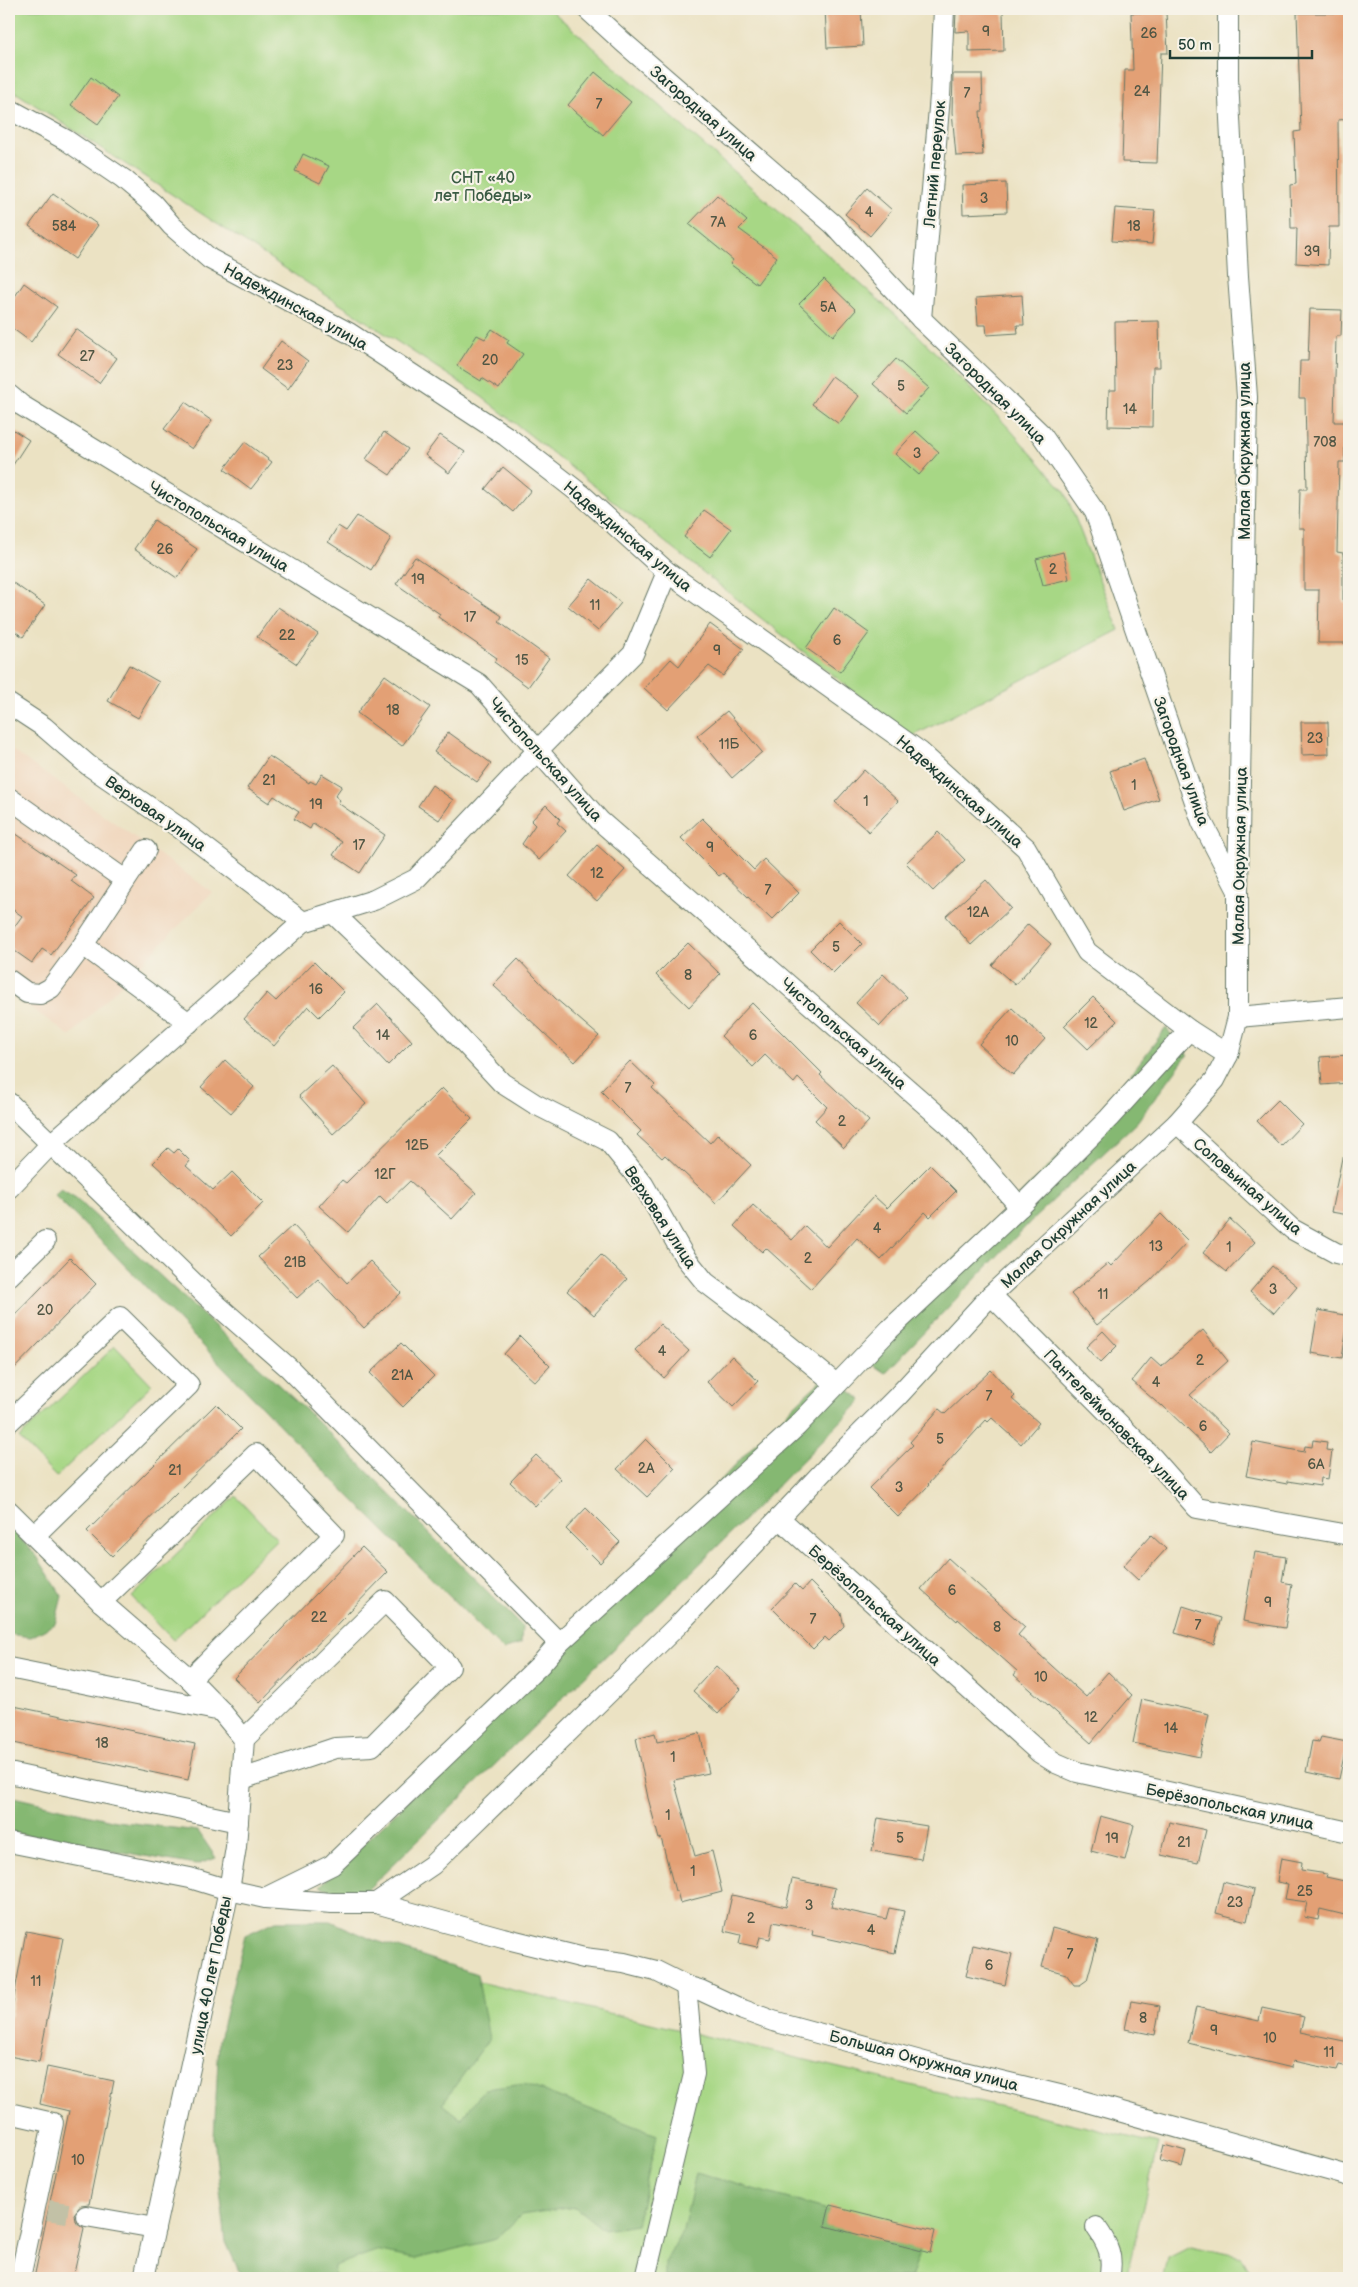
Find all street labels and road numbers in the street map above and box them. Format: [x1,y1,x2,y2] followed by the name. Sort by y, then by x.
[646,62,761,166] street label: Загородная улица
[920,99,951,229] street label: Летний переулок
[220,260,371,355] street label: Надеждинская улица
[940,339,1050,449] street label: Загородная улица
[1236,361,1255,540] street label: Малая Окружная улица
[145,478,292,577] street label: Чистопольская улица
[559,478,696,597] street label: Надеждинская улица
[484,694,606,826] street label: Чистопольская улица
[1148,695,1213,829] street label: Загородная улица
[892,732,1027,853] street label: Надеждинская улица
[1229,766,1252,945] street label: Малая Окружная улица
[101,772,210,856] street label: Верховая улица
[776,974,910,1094] street label: Чистопольская улица
[1189,1135,1306,1240] street label: Соловьиная улица
[997,1157,1141,1293] street label: Малая Окружная улица
[619,1163,700,1273] street label: Верховая улица
[1039,1346,1193,1505] street label: Пантелеймоновская улица
[804,1542,944,1671] street label: Берёзопольская улица
[1144,1780,1316,1835] street label: Берёзопольская улица
[187,1894,236,2056] street label: улица 40 лет Победы
[827,2027,1021,2096] street label: Большая Окружная улица

